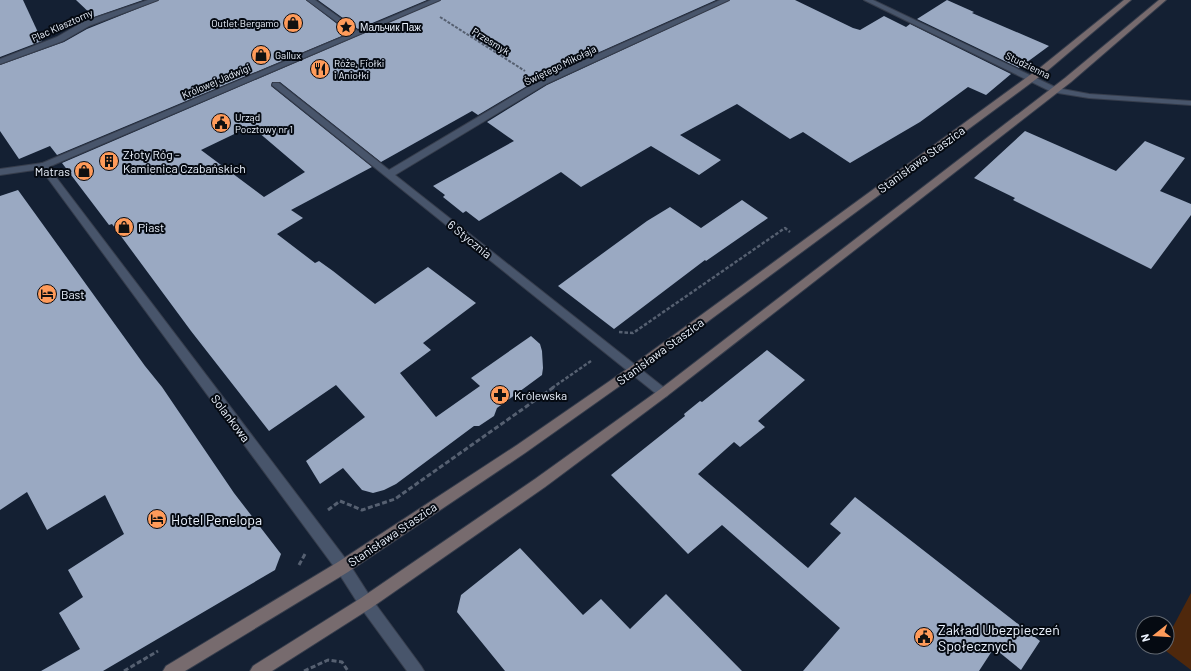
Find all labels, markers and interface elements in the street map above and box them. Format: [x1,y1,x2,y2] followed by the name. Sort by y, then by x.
[29,6,95,44] street label: Plac Klasztorny
[282,12,304,34] shop icon: Outlet Bergamo
[335,16,357,38] place icon: Мальчик Паж
[211,17,279,29] place label: Outlet Bergamo
[360,21,421,33] place label: Мальчик Паж
[470,25,512,57] street label: Przesmyk
[522,42,598,88] street label: Świętego Mikołaja
[250,44,272,66] shop icon: Gallux
[275,49,301,61] place label: Gallux
[1004,49,1052,81] street label: Studzienna
[334,57,384,81] place label: Róże, Fiołki i Aniołki
[309,58,331,80] restaurant icon: Róże, Fiołki i Aniołki
[180,61,252,101] street label: Królowej Jadwigi
[235,111,293,135] place label: Urząd Pocztowy nr 1
[210,112,232,134] public building icon: Urząd Pocztowy nr 1
[875,123,967,195] street label: Stanisława Staszica
[123,147,246,175] place label: Złoty Róg - Kamienica Czabańskich
[98,150,120,172] building icon: Złoty Róg - Kamienica Czabańskich
[73,160,95,182] shop icon: Matras
[35,164,70,178] place label: Matras
[113,216,135,238] shop icon: Piast
[445,217,495,261] street label: 6 Stycznia
[138,220,164,234] place label: Piast
[36,283,58,305] hotel icon: Bast
[61,287,85,301] place label: Bast
[614,315,706,387] street label: Stanisława Staszica
[489,384,511,406] pharmacy icon: Królewska
[514,388,567,402] place label: Królewska
[209,392,253,444] street label: Solankowa
[345,499,439,569] street label: Stanisława Staszica
[146,508,168,530] hotel icon: Hotel Penelopa
[171,511,262,528] place label: Hotel Penelopa
[1135,615,1175,655] north arrow
[938,621,1060,654] place label: Zakład Ubezpieczeń Społecznych
[913,626,935,648] public building icon: Zakład Ubezpieczeń Społecznych
[1138,633,1152,643] text: N

